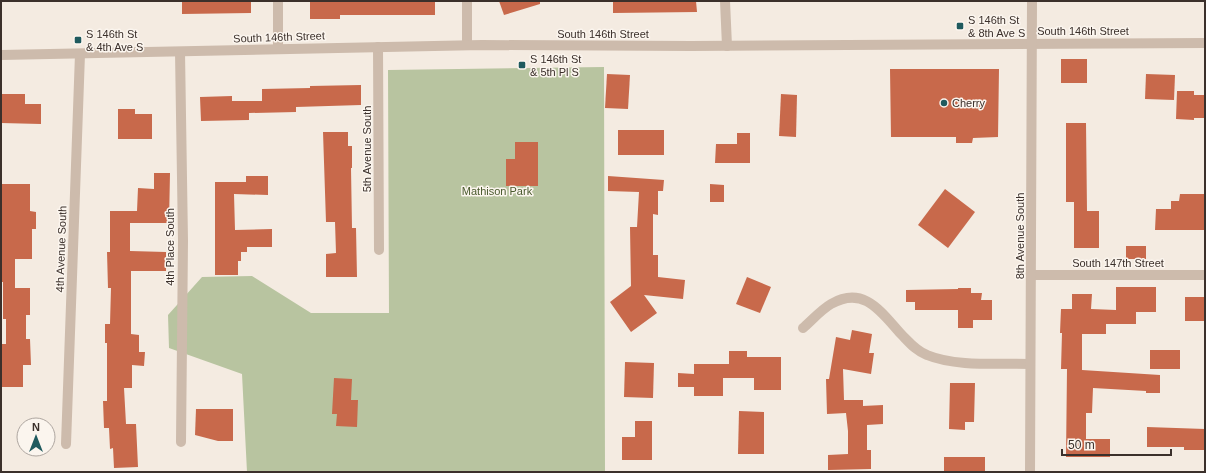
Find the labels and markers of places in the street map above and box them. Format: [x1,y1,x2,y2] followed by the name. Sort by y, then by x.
[968,14,1025,39] place label: S 146th St & 8th Ave S
[955,21,965,31] marker: S 146th St & 8th Ave S
[86,28,143,53] place label: S 146th St & 4th Ave S
[73,35,83,45] marker: S 146th St & 4th Ave S
[530,53,581,78] place label: S 146th St & 5th Pl S
[517,60,527,70] marker: S 146th St & 5th Pl S
[952,97,986,109] place label: Cherry
[939,98,949,108] marker: Cherry

